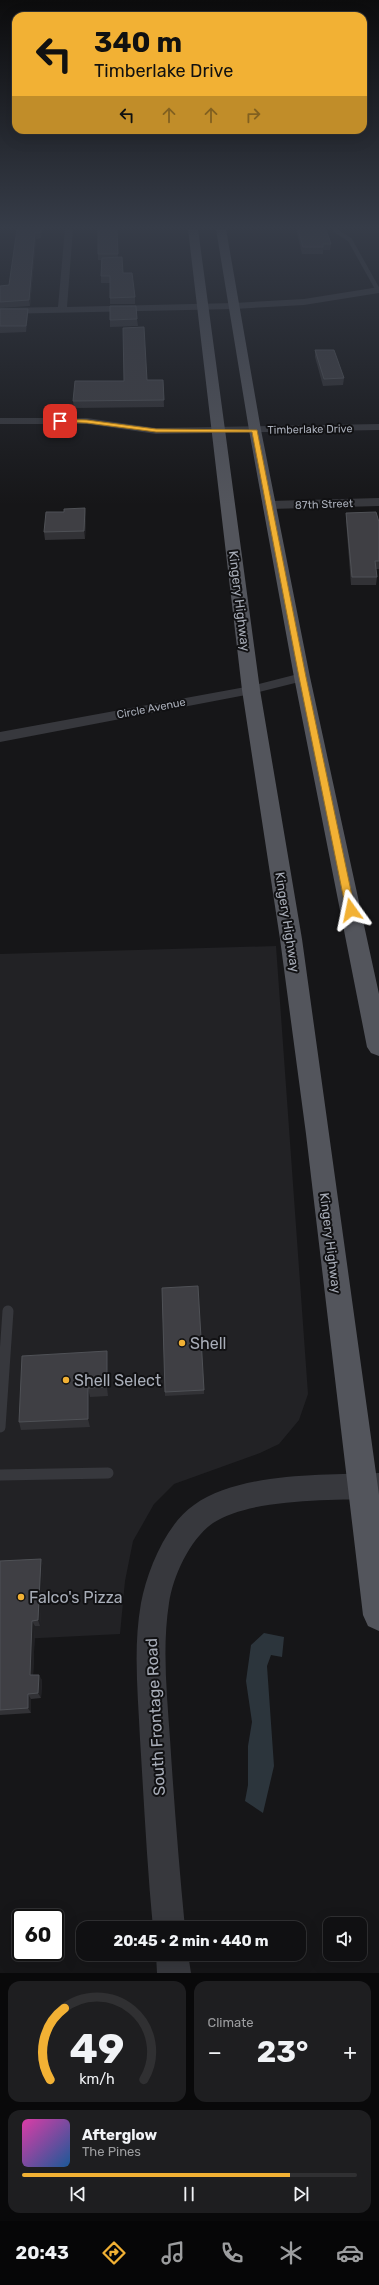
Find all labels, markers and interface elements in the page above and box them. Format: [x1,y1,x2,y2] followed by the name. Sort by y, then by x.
[94,26,182,59] text: 340 m
[28,28,80,80] icon: left
[94,60,233,82] text: Timberlake Drive
[116,104,138,126] icon: left
[158,104,180,126] icon: ahead
[200,104,222,126] icon: ahead
[242,104,264,126] icon: right
[43,404,77,438] pin
[49,410,71,432] icon: arrive
[267,422,353,437] street label: Timberlake Drive
[295,497,354,512] street label: 87th Street
[225,550,253,652] street label: Kingery Highway
[116,695,187,722] street label: Circle Avenue
[271,871,303,973] street label: Kingery Highway
[330,889,372,931] position arrow
[316,1192,344,1294] street label: Kingery Highway
[190,1334,226,1353] place label: Shell
[177,1338,187,1348] marker: Shell
[74,1371,161,1390] place label: Shell Select
[61,1375,71,1385] marker: Shell Select
[29,1588,123,1607] place label: Falco's Pizza
[16,1592,26,1602] marker: Falco's Pizza
[142,1638,169,1796] street label: South Frontage Road
[12,1909,64,1961] speed limit sign: 60
[323,1917,367,1961] map controls
[323,1917,367,1961] button: sound
[113,1932,269,1950] text: 20:45 · 2 min · 440 m
[208,2015,254,2030] text: Climate
[69,2023,124,2072] text: 49
[257,2034,308,2070] text: 23°
[208,2039,222,2066] text: −
[343,2039,357,2066] text: +
[79,2070,115,2087] text: km/h
[82,2126,157,2144] text: Afterglow
[82,2144,141,2159] text: The Pines
[67,2183,89,2205] icon: previous
[178,2183,200,2205] icon: pause
[290,2183,312,2205] icon: next
[100,2239,128,2267] icon: directions
[159,2239,187,2267] icon: music
[218,2239,246,2267] icon: phone
[277,2239,305,2267] icon: climate
[336,2239,364,2267] icon: car
[15,2242,69,2264] text: 20:43

